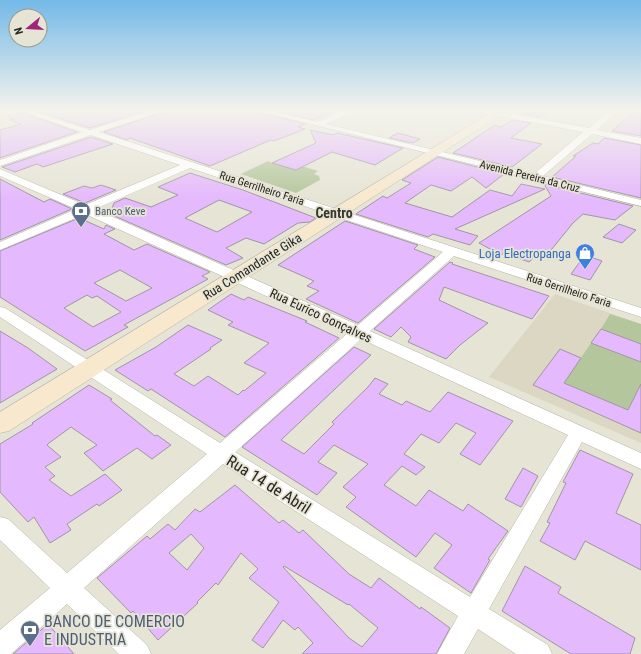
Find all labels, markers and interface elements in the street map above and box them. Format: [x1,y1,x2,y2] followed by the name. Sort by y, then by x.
[8,8,48,48] north arrow
[12,25,26,36] text: N
[478,158,582,195] street label: Avenida Pereira da Cruz
[218,169,306,208] street label: Rua Gerrilheiro Faria
[70,200,92,228] bank icon: Banco Keve
[95,205,145,218] place label: Banco Keve
[315,205,353,221] district label: Centro
[200,230,304,303] street label: Rua Comandante Gika
[574,242,596,270] shop icon: Loja Electropanga
[479,246,571,261] place label: Loja Electropanga
[525,271,613,310] street label: Rua Gerrilheiro Faria
[267,285,374,346] street label: Rua Eurico Gonçalves
[223,451,314,518] street label: Rua 14 de Abril
[44,612,185,649] place label: BANCO DE COMERCIO E INDUSTRIA
[19,619,41,647] bank icon: BANCO DE COMERCIO E INDUSTRIA

